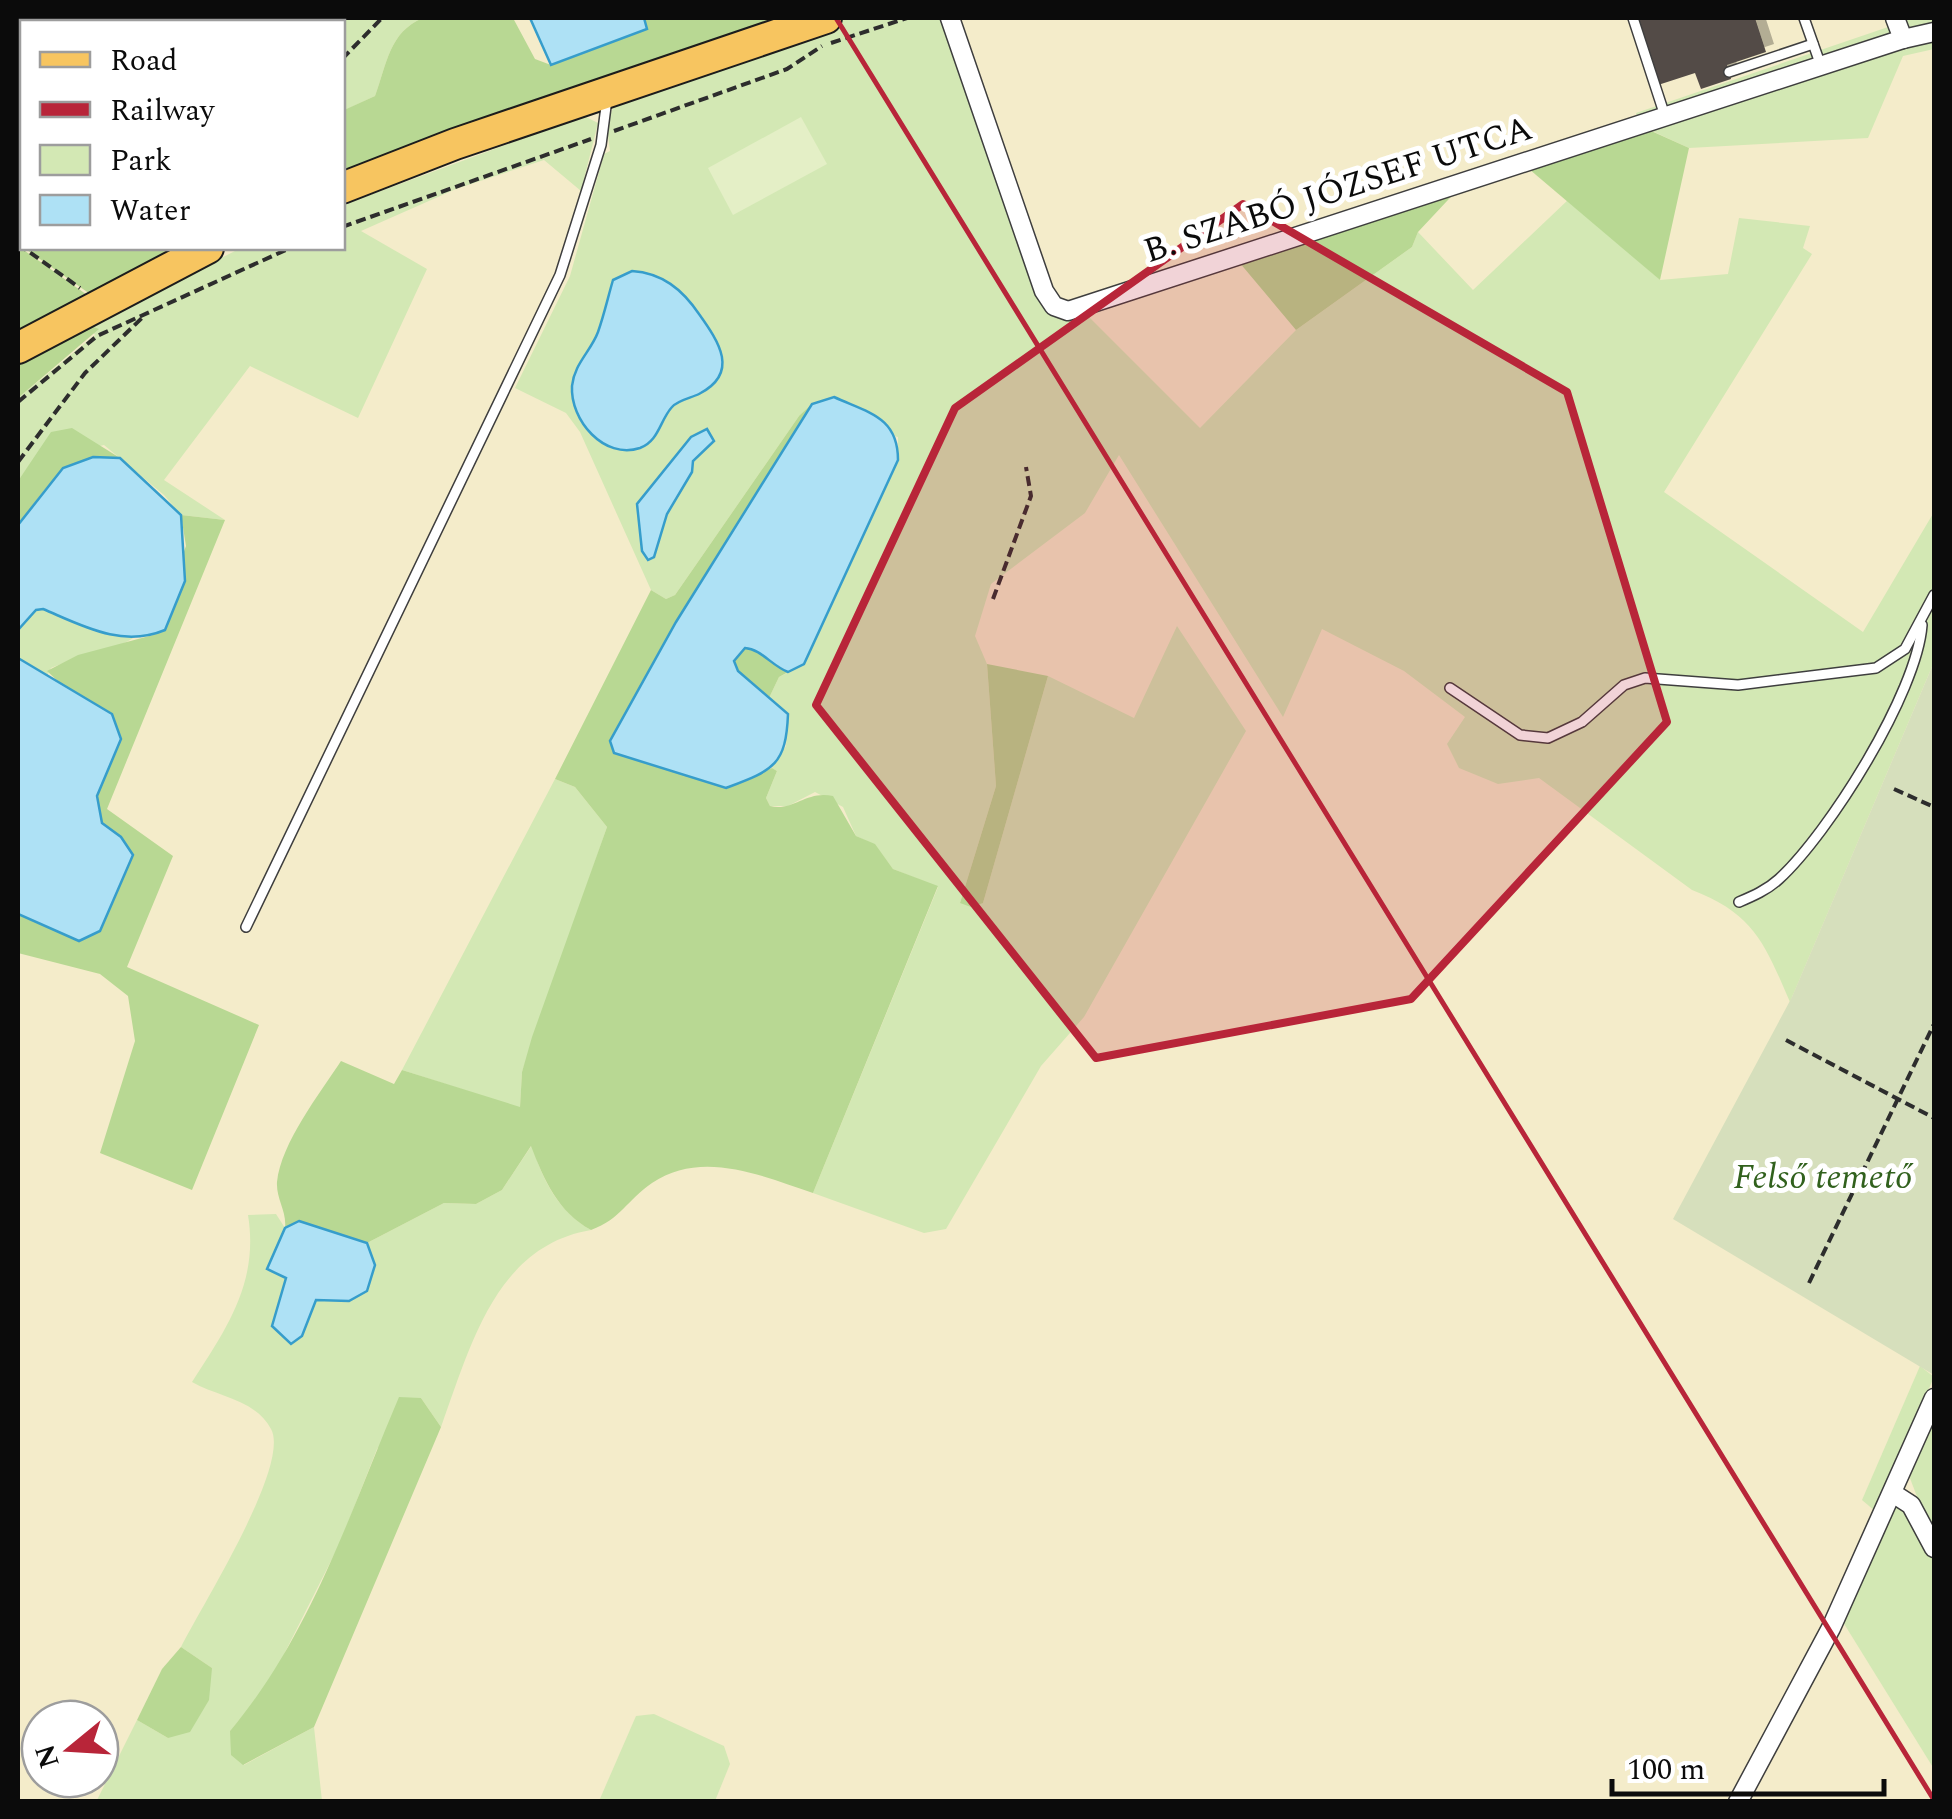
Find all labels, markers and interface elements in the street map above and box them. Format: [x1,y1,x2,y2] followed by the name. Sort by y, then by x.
[20,20,345,250] legend
[110,38,178,84] text: Road
[110,88,216,134] text: Railway
[1137,102,1539,278] street label: B. SZABÓ JÓZSEF UTCA
[110,138,172,184] text: Park
[110,188,191,234] text: Water
[1733,1151,1914,1204] park label: Felső temető
[20,1699,120,1799] north arrow
[1612,1734,1884,1796] scale bar
[24,1739,72,1774] text: N
[1627,1747,1705,1793] text: 100 m

